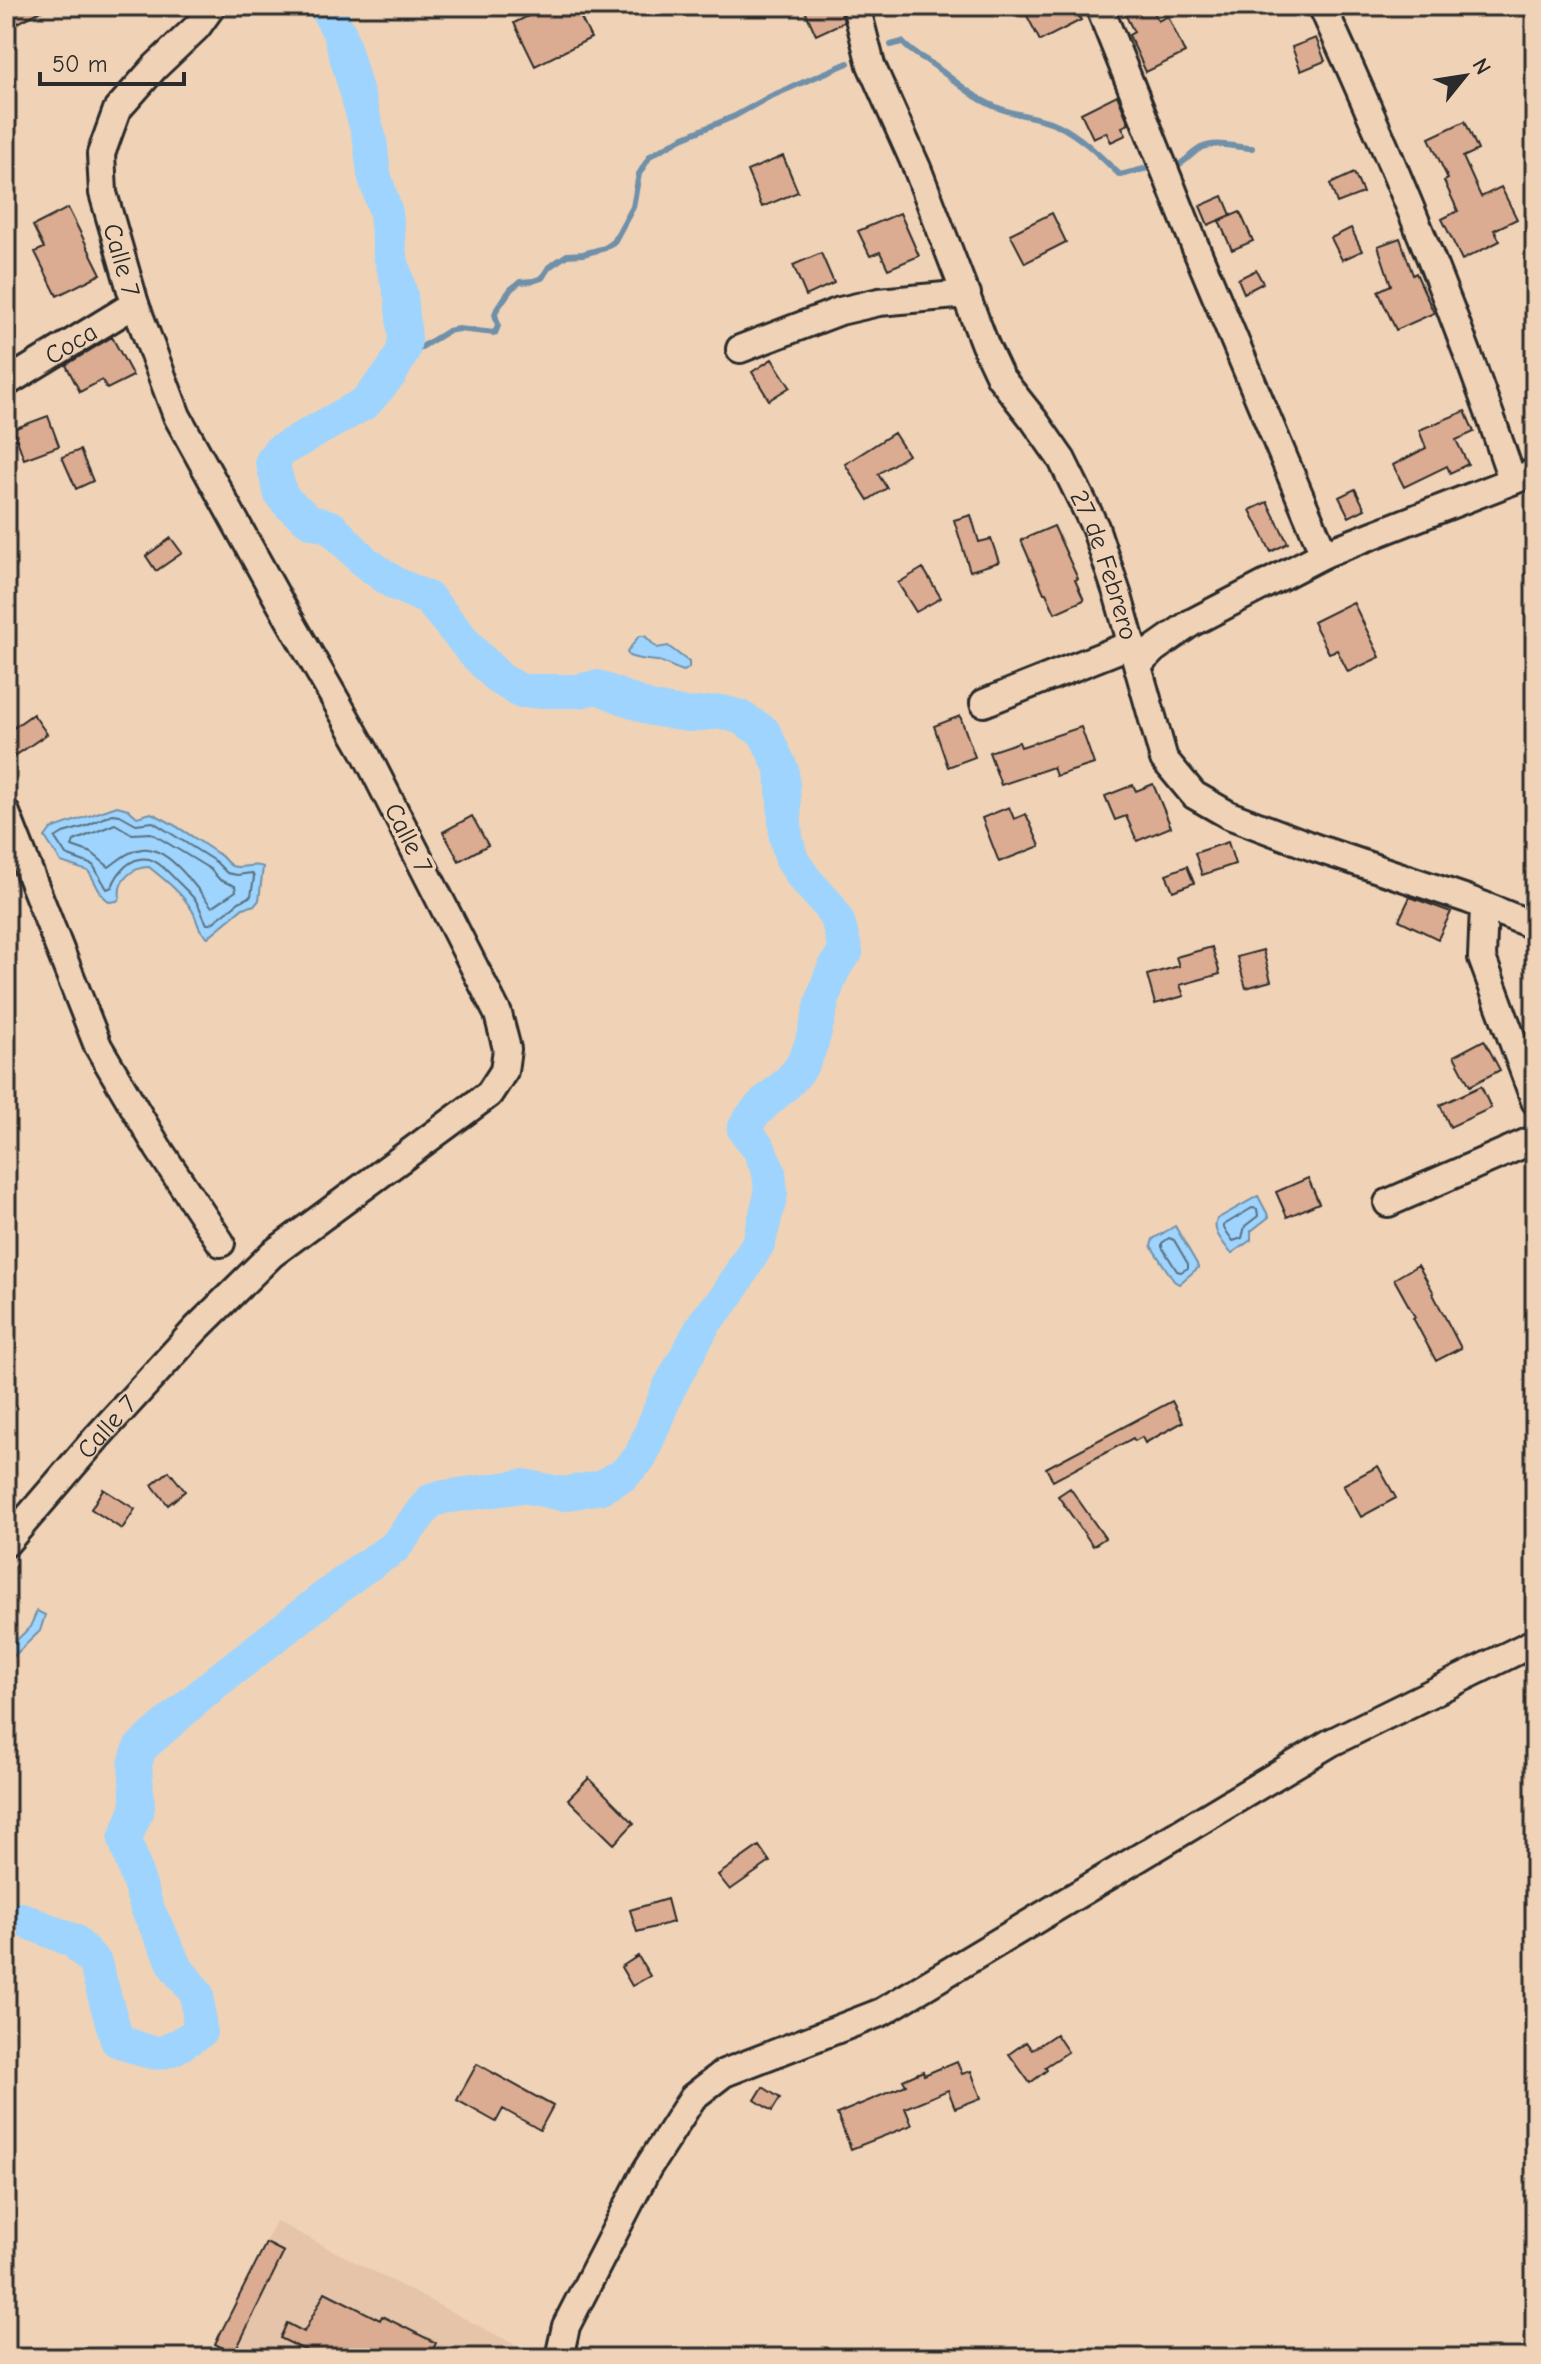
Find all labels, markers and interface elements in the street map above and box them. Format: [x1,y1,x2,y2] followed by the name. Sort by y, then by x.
[40,36,184,86] scale bar
[1425,36,1505,116] north arrow
[52,50,108,78] text: 50 m
[1467,54,1496,79] text: N
[96,220,146,300] street label: Calle 7
[40,317,103,371] street label: Coca
[1063,485,1144,643] street label: 27 de Febrero
[378,798,438,879] street label: Calle 7
[71,1389,144,1465] street label: Calle 7

